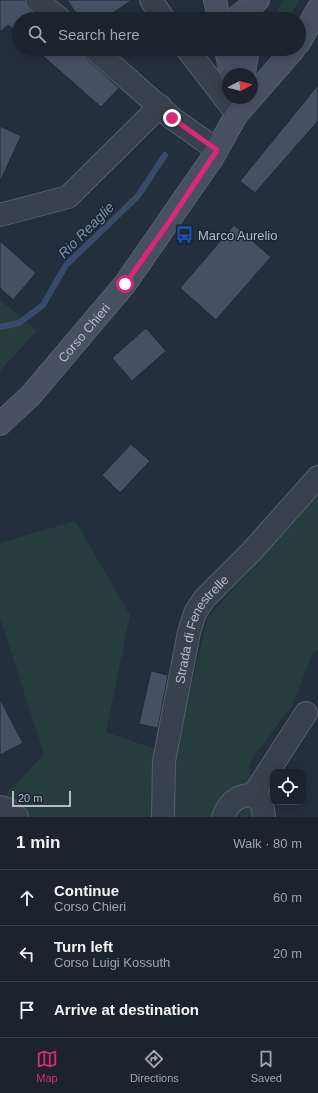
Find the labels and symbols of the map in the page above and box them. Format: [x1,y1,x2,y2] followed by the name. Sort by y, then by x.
[222,68,258,104] north arrow
[163,109,181,127] route end
[55,199,117,261] water label: Rio Reaglie
[175,225,195,245] bus stop icon: Marco Aurelio
[198,228,277,243] place label: Marco Aurelio
[116,275,134,293] route start
[55,300,113,365] street label: Corso Chieri
[172,572,231,685] street label: Strada di Fenestrelle
[12,789,71,808] scale bar

